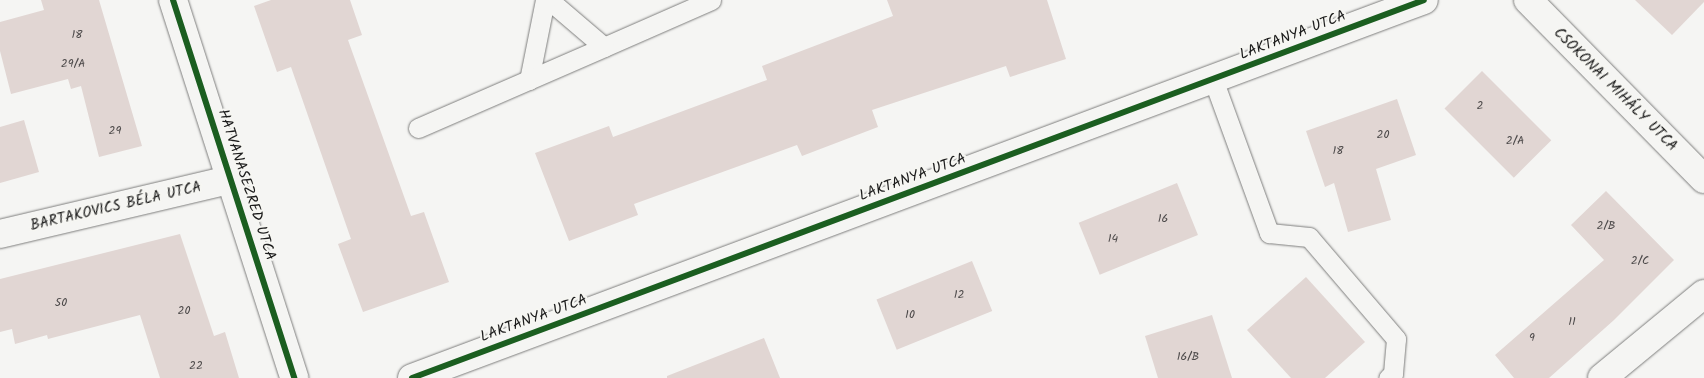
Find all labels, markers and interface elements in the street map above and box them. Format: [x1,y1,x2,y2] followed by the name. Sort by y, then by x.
[1237,7,1349,65] street label: LAKTANYA UTCA
[1549,24,1681,156] street label: CSOKONAI MIHÁLY UTCA
[72,28,82,42] house number: 18
[61,57,85,71] house number: 29/A
[1477,99,1483,113] house number: 2
[213,107,279,263] street label: HATVANASEZRED UTCA
[109,124,121,138] house number: 29
[1377,128,1389,142] house number: 20
[1506,134,1524,148] house number: 2/A
[1333,144,1343,158] house number: 18
[857,150,969,206] street label: LAKTANYA UTCA
[29,179,203,235] street label: BARTAKOVICS BÉLA UTCA
[1158,212,1168,226] house number: 16
[1597,219,1615,233] house number: 2/B
[1108,232,1118,246] house number: 14
[1631,254,1649,268] house number: 2/C
[954,288,964,302] house number: 12
[478,291,590,347] street label: LAKTANYA UTCA
[55,296,67,310] house number: 50
[178,304,190,318] house number: 20
[905,308,915,322] house number: 10
[1568,315,1576,329] house number: 11
[1529,331,1535,345] house number: 9
[1177,350,1199,364] house number: 16/B
[189,359,203,373] house number: 22

